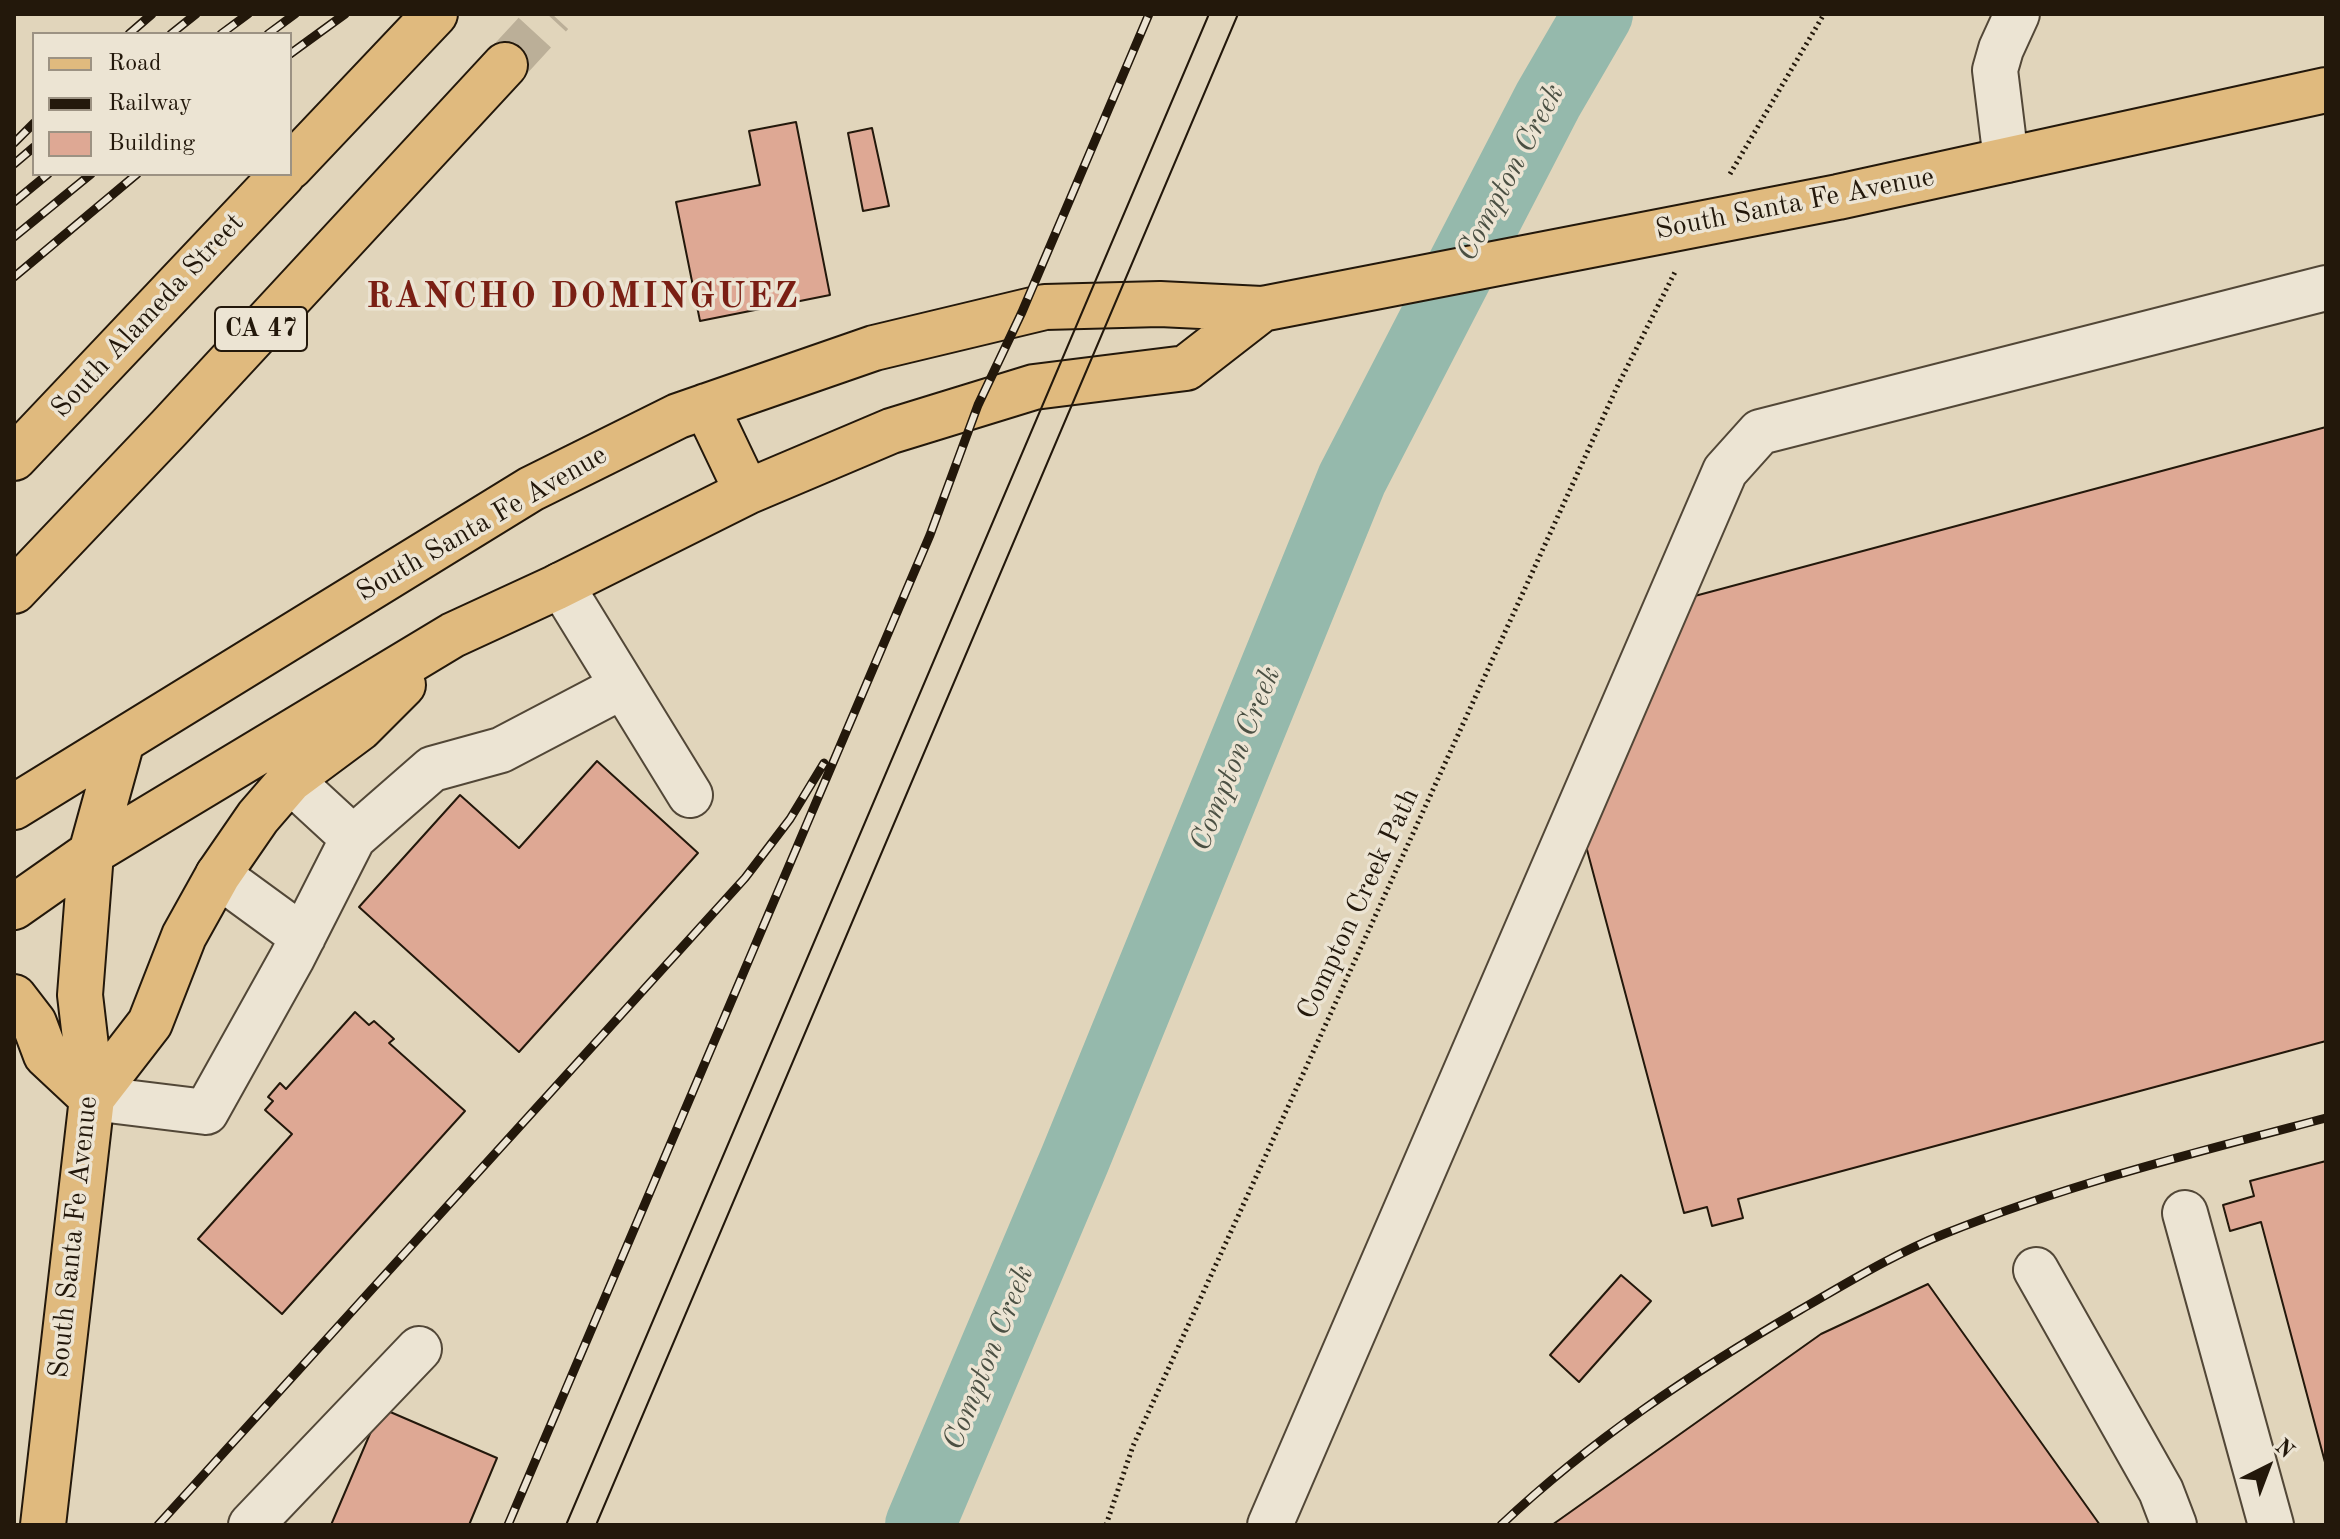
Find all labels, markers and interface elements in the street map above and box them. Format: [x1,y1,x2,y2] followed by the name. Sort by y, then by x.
[32,32,292,176] legend
[108,52,161,76] text: Road
[1449,78,1573,268] water label: Compton Creek
[108,92,192,116] text: Railway
[108,132,195,156] text: Building
[1653,160,1937,248] street label: South Santa Fe Avenue
[45,207,251,425] street label: South Alameda Street
[366,276,800,320] district label: RANCHO DOMINGUEZ
[215,307,307,351] road number: CA 47
[351,439,613,609] street label: South Santa Fe Avenue
[1183,662,1289,856] water label: Compton Creek
[1291,783,1427,1025] street label: Compton Creek Path
[42,1094,106,1380] street label: South Santa Fe Avenue
[936,1261,1042,1455] water label: Compton Creek
[2228,1427,2308,1507] north arrow
[2270,1435,2298,1463] text: N

